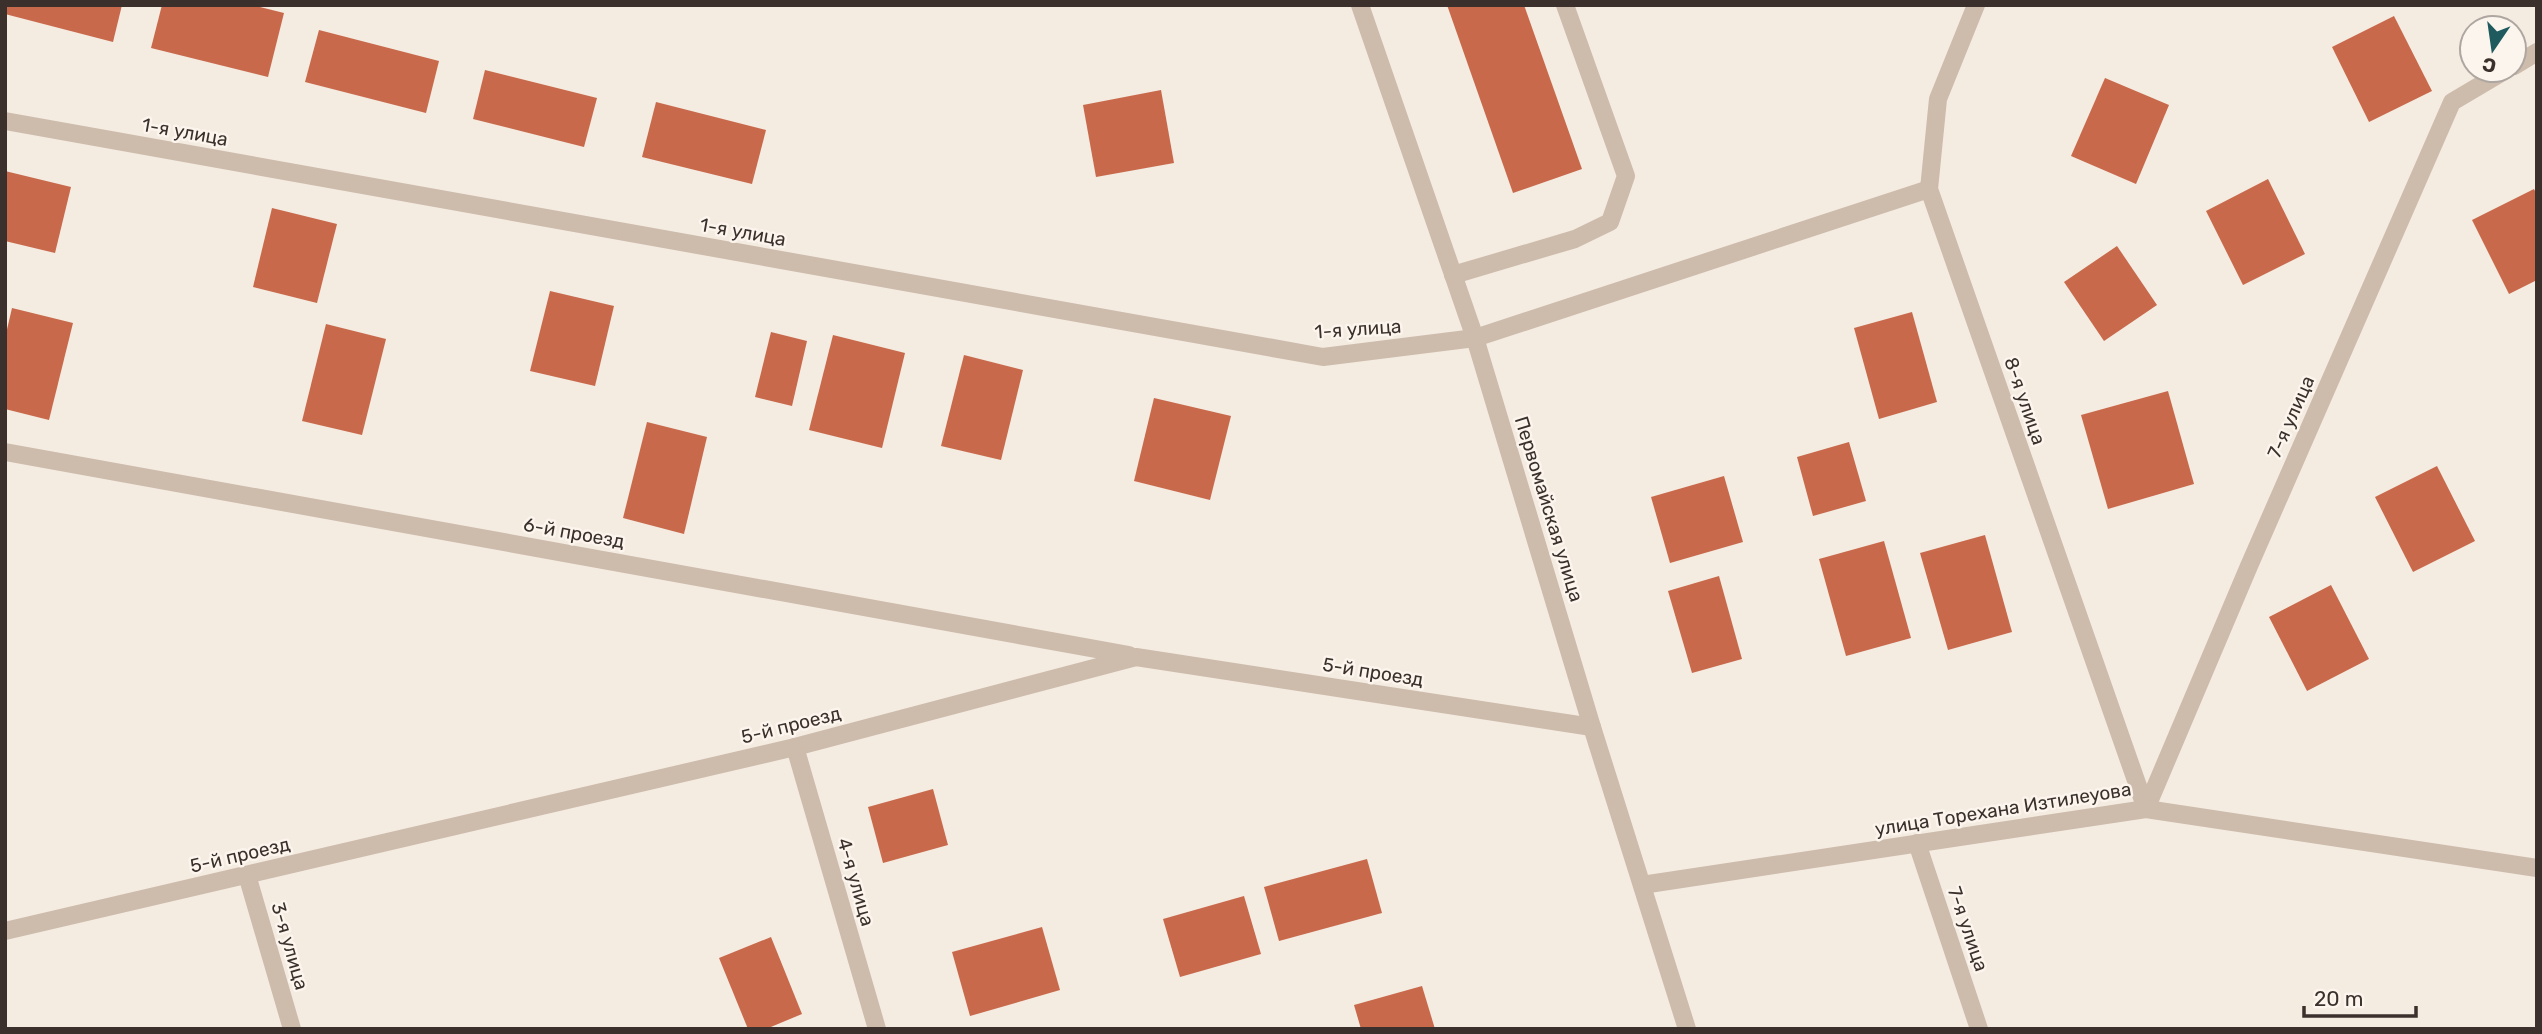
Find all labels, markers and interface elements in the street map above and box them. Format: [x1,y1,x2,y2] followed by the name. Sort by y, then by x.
[2458,14,2528,84] north arrow
[2480,52,2498,78] text: С
[140,113,230,151] street label: 1-я улица
[698,213,788,251] street label: 1-я улица
[1314,314,1402,344] street label: 1-я улица
[1999,354,2051,448] street label: 8-я улица
[2263,372,2319,462] street label: 7-я улица
[1510,413,1588,605] street label: Первомайская улица
[522,513,626,553] street label: 6-й проезд
[1321,653,1425,691] street label: 5-й проезд
[739,702,843,748] street label: 5-й проезд
[1873,777,2133,841] street label: улица Торехана Изтилеуова
[188,832,292,878] street label: 5-й проезд
[832,835,880,929] street label: 4-я улица
[1943,884,1993,974] street label: 7-я улица
[267,899,313,993] street label: 3-я улица
[2304,974,2416,1018] scale bar
[2314,986,2363,1011] text: 20 m

